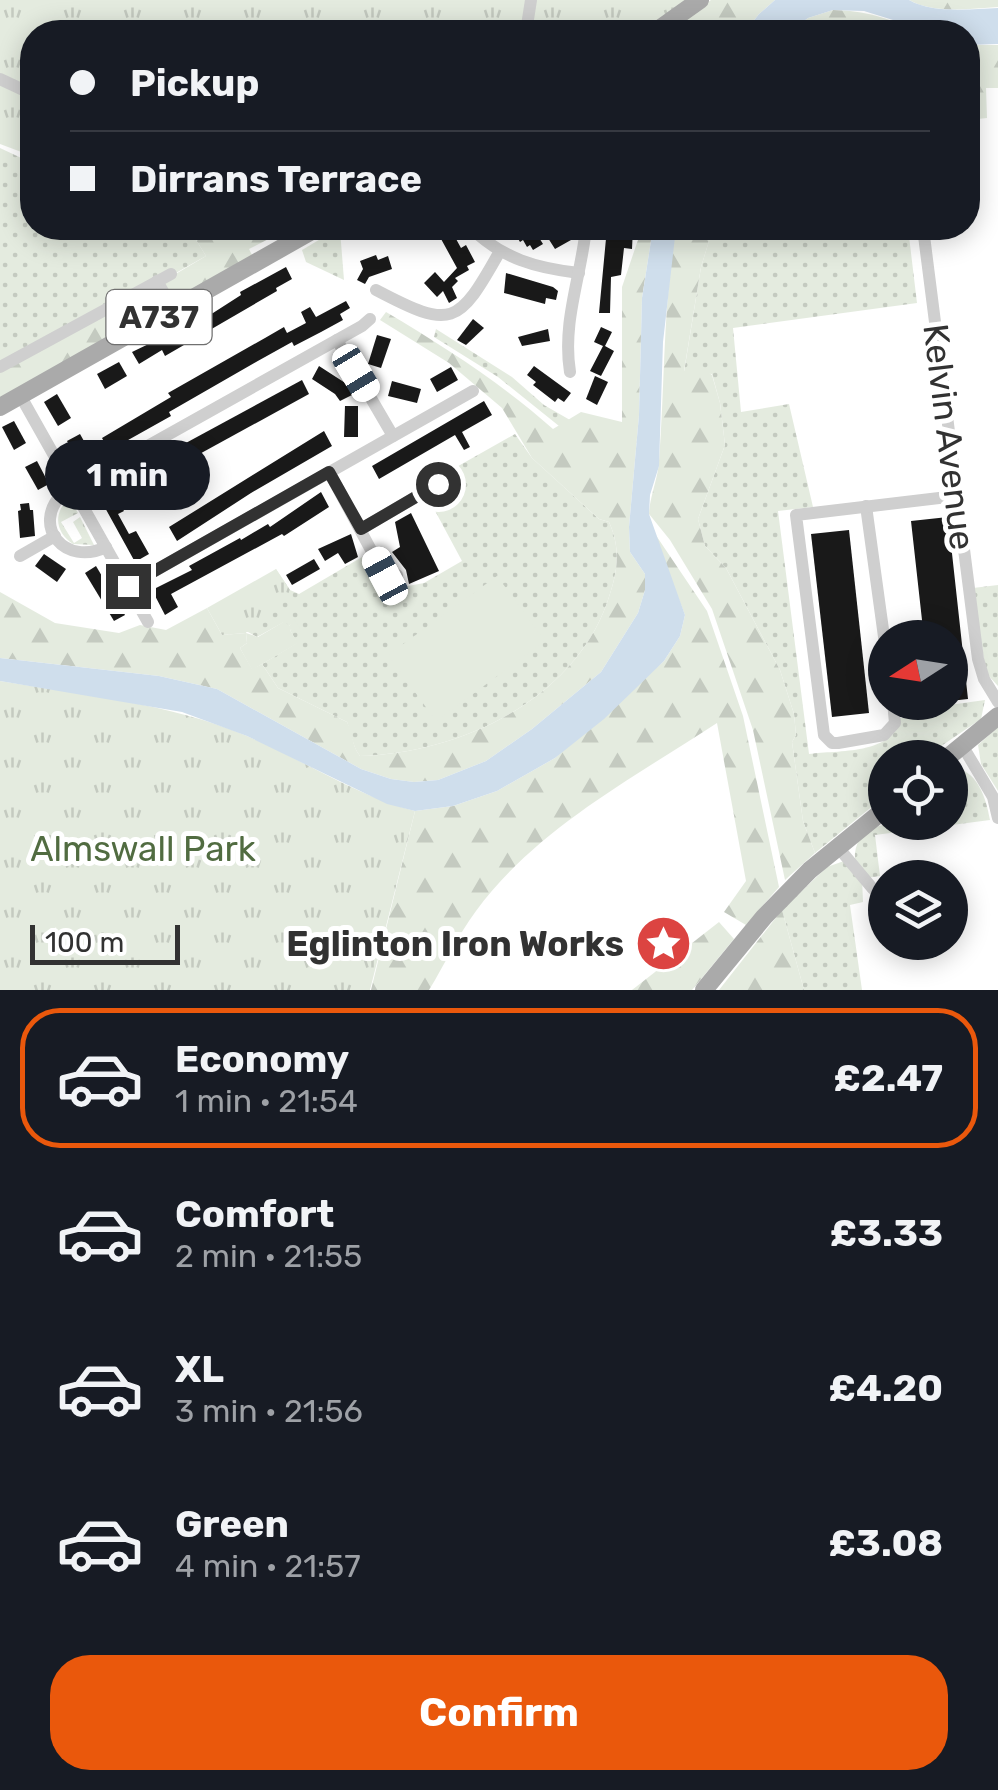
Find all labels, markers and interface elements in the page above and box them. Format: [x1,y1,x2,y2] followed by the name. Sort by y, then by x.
[130,60,259,106] text: Pickup
[130,156,422,202] text: Dirrans Terrace
[106,290,212,344] road number: A737
[914,322,984,552] street label: Kelvin Avenue
[328,340,384,406] car
[46,441,210,511] callout: 1 min
[87,456,168,494] text: 1 min
[416,462,461,507] route start
[358,542,412,610] car
[106,564,151,609] route end
[868,620,968,720] north arrow
[868,620,968,960] map controls
[868,740,968,840] button: locate
[30,828,256,870] park label: Almswall Park
[868,860,968,960] button: layers
[633,914,693,974] place icon: Eglinton Iron Works
[30,920,180,964] scale bar
[286,923,624,965] place label: Eglinton Iron Works
[45,926,124,959] text: 100 m
[55,1033,145,1123] icon: car
[175,1036,349,1082] text: Economy
[834,1055,943,1101] text: £2.47
[175,1082,358,1120] text: 1 min · 21:54
[55,1188,145,1278] icon: car
[175,1191,334,1237] text: Comfort
[830,1210,943,1256] text: £3.33
[175,1237,362,1275] text: 2 min · 21:55
[55,1343,145,1433] icon: car
[175,1346,224,1392] text: XL
[829,1365,943,1411] text: £4.20
[175,1392,363,1430] text: 3 min · 21:56
[55,1498,145,1588] icon: car
[175,1501,289,1547] text: Green
[828,1520,943,1566] text: £3.08
[175,1547,361,1585] text: 4 min · 21:57
[50,1655,948,1770] button: Confirm

